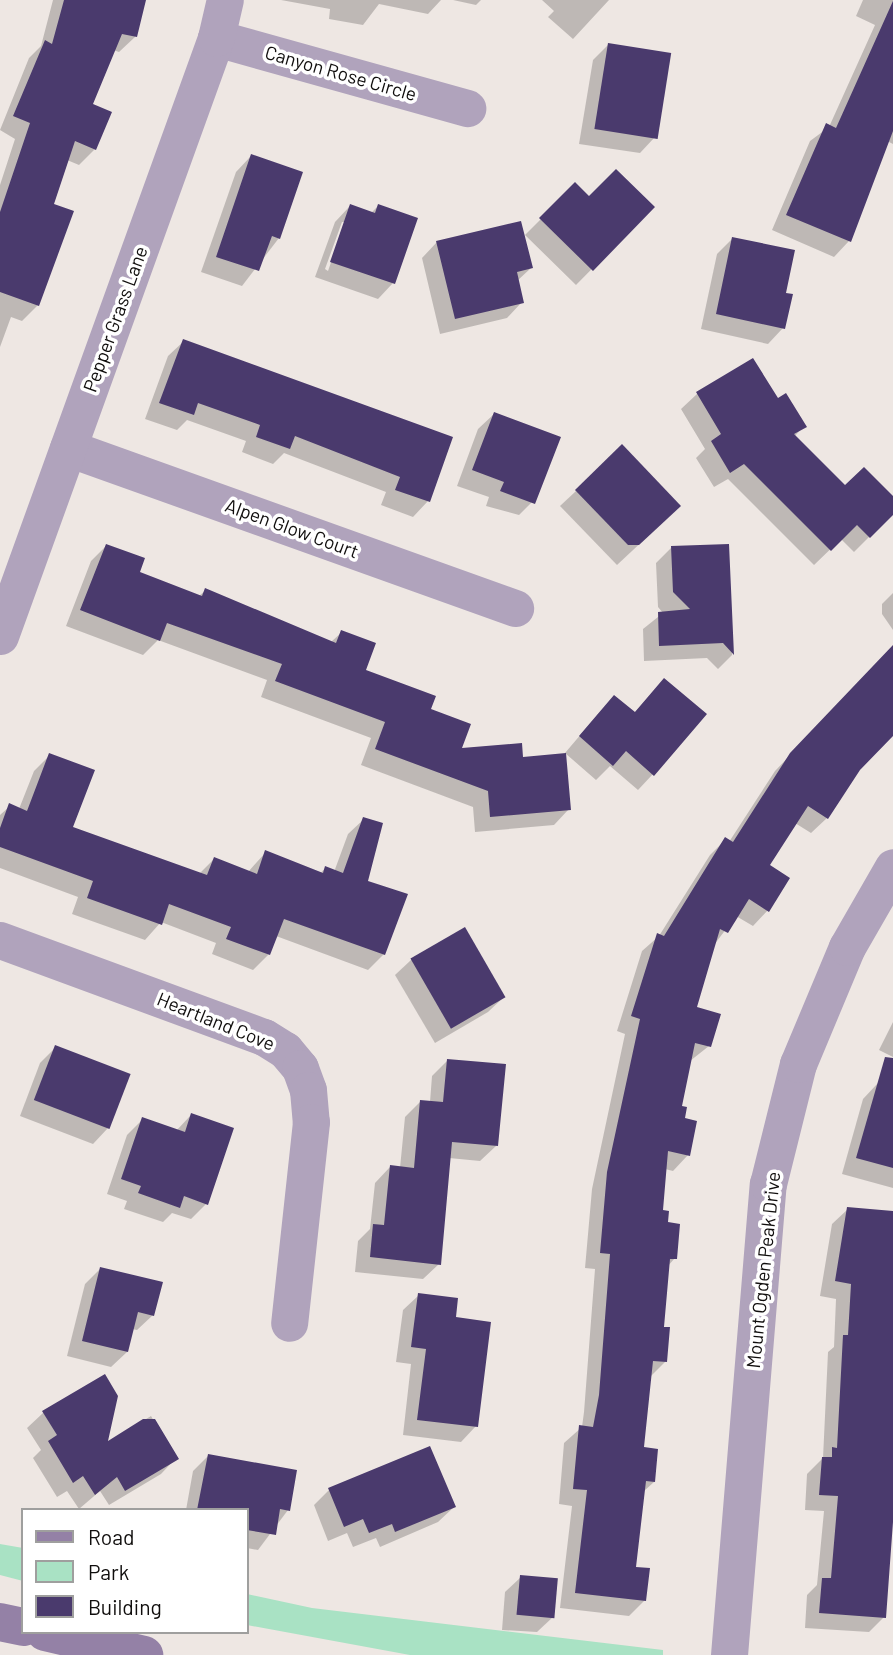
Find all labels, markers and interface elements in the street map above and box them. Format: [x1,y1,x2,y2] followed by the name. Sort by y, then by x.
[263,40,419,106] street label: Canyon Rose Circle
[78,243,152,395] street label: Pepper Grass Lane
[222,493,362,563] street label: Alpen Glow Court
[154,987,278,1055] street label: Heartland Cove
[741,1170,785,1370] street label: Mount Ogden Peak Drive
[21,1508,248,1634] legend
[88,1524,134,1549] text: Road
[88,1559,129,1584] text: Park
[88,1594,162,1619] text: Building

